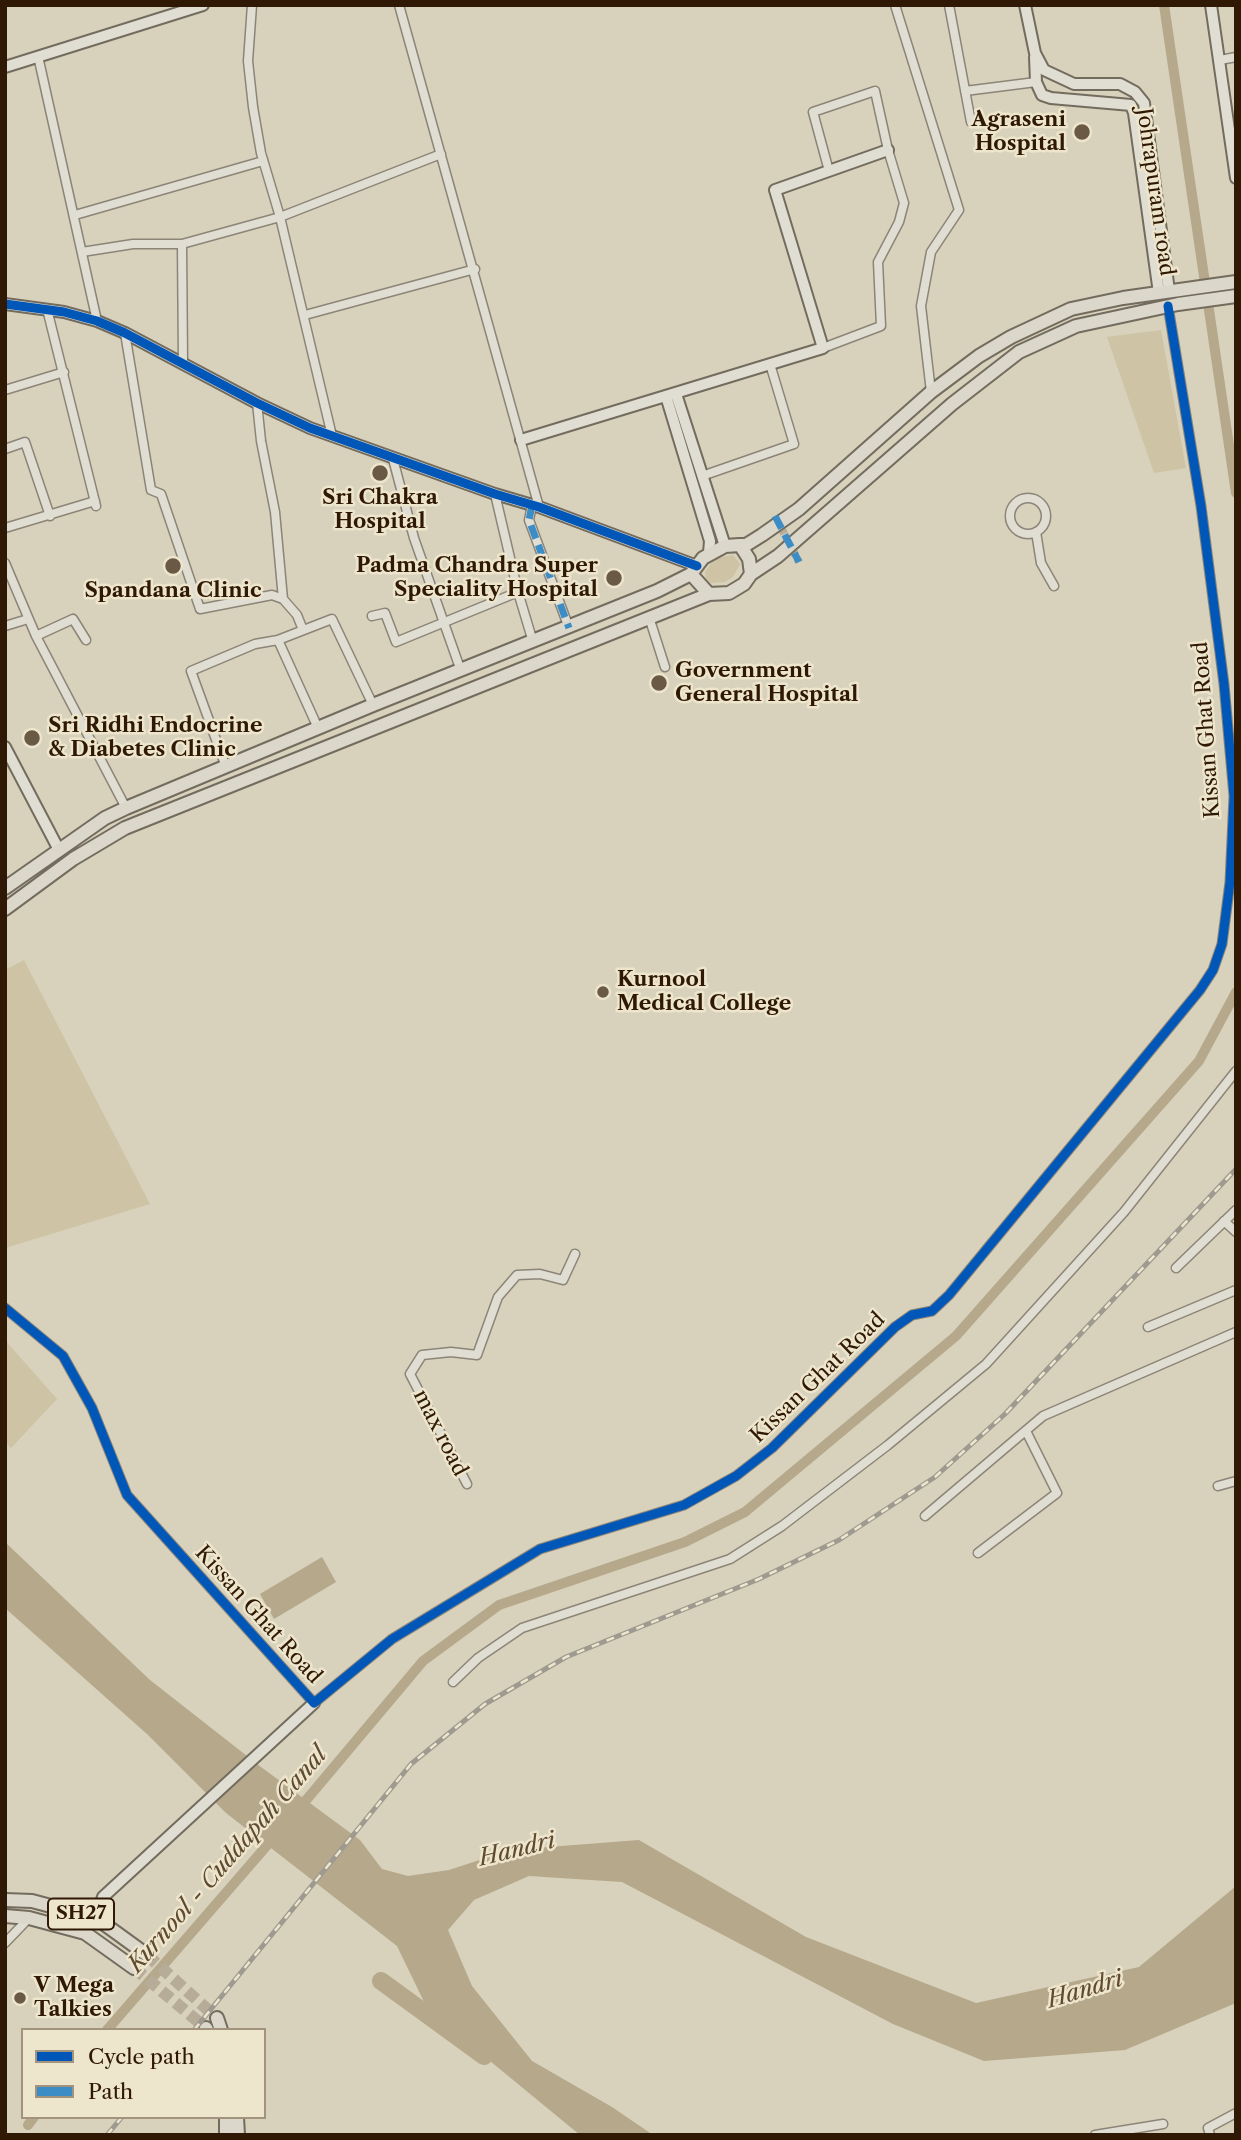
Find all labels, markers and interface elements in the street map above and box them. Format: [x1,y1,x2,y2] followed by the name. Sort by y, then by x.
[1131,106,1179,278] street label: Johrapuram road
[971,107,1066,157] place label: Agraseni Hospital
[1072,122,1092,142] marker: Agraseni Hospital
[370,463,390,483] marker: Sri Chakra Hospital
[322,485,438,535] place label: Sri Chakra Hospital
[356,553,598,603] place label: Padma Chandra Super Speciality Hospital
[163,556,183,576] marker: Spandana Clinic
[604,568,624,588] marker: Padma Chandra Super Speciality Hospital
[84,578,262,604] place label: Spandana Clinic
[1188,641,1226,819] street label: Kissan Ghat Road
[675,658,859,708] place label: Government General Hospital
[649,673,669,693] marker: Government General Hospital
[48,713,262,763] place label: Sri Ridhi Endocrine & Diabetes Clinic
[22,728,42,748] marker: Sri Ridhi Endocrine & Diabetes Clinic
[617,967,791,1017] place label: Kurnool Medical College
[595,984,611,1000] marker: Kurnool Medical College
[746,1307,890,1449] street label: Kissan Ghat Road
[407,1385,473,1481] street label: max road
[189,1541,327,1689] street label: Kissan Ghat Road
[122,1741,334,1979] water label: Kurnool - Cuddapah Canal
[476,1827,558,1873] water label: Handri
[48,1898,114,1930] road number: SH27
[1044,1965,1126,2015] water label: Handri
[34,1973,114,2023] place label: V Mega Talkies
[12,1990,28,2006] marker: V Mega Talkies
[21,2028,266,2119] legend
[88,2044,195,2069] text: Cycle path
[88,2079,133,2104] text: Path

